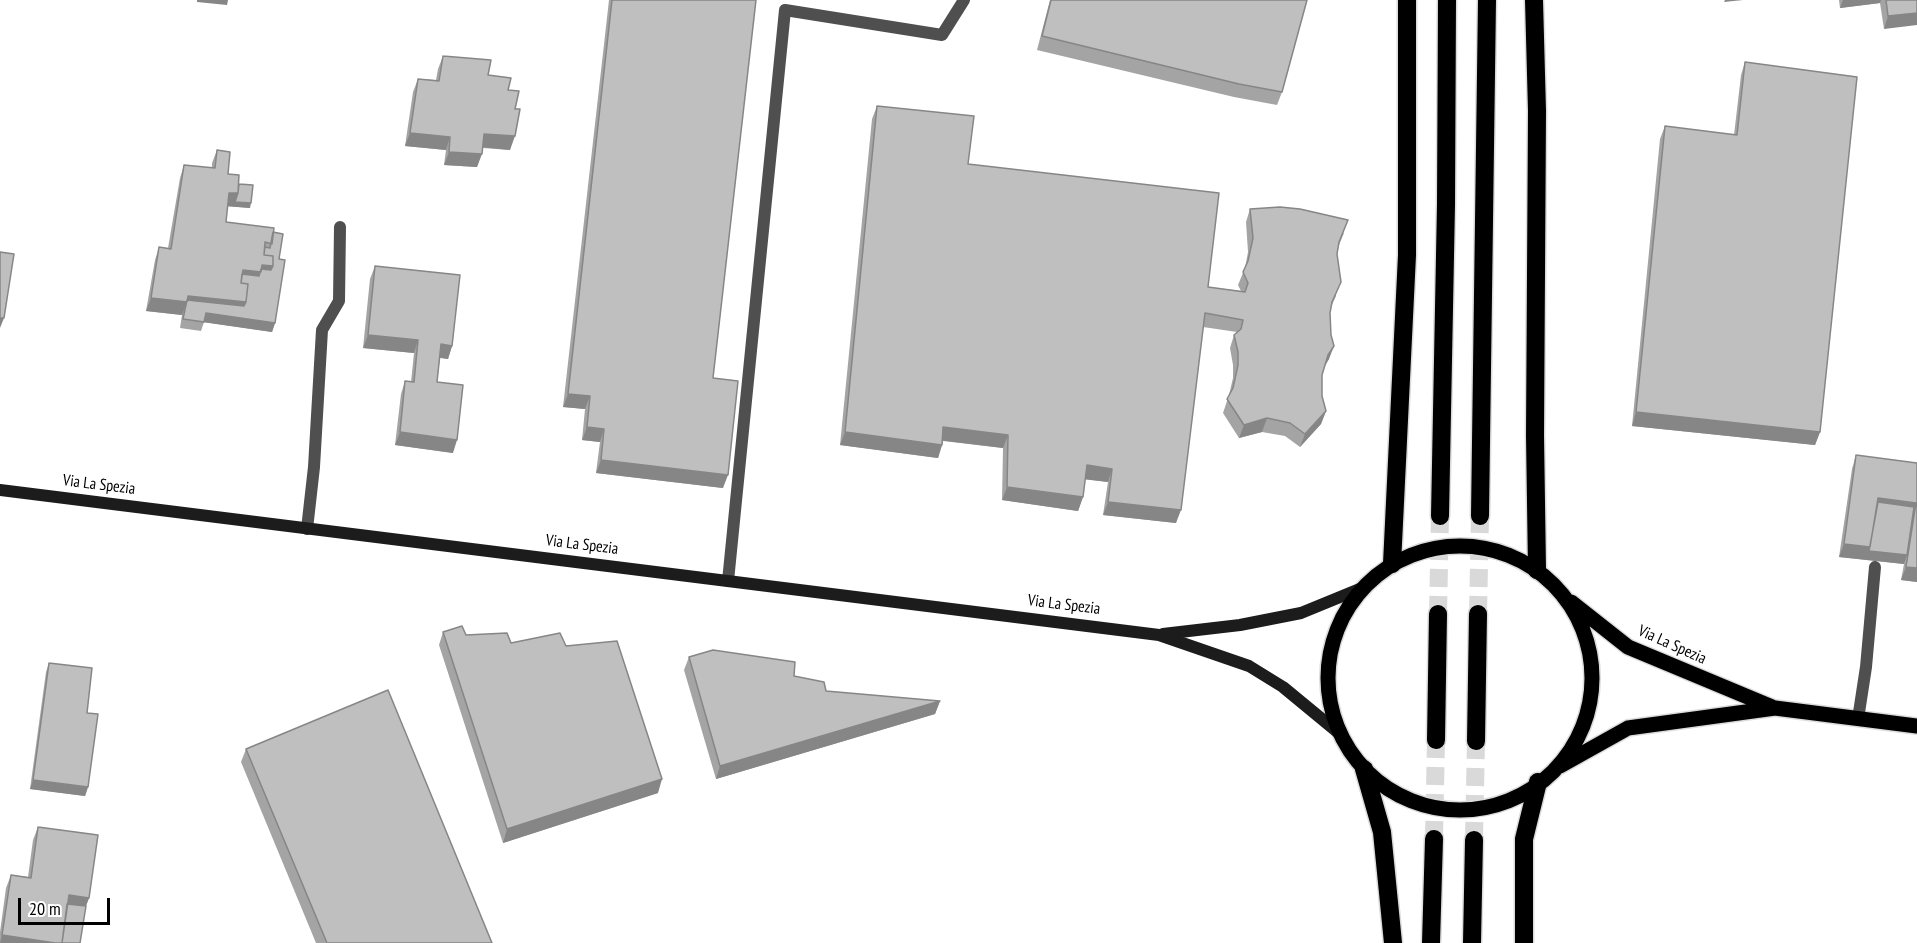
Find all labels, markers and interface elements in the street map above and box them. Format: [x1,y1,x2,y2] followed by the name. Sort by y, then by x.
[62,471,136,499] street label: Via La Spezia
[545,531,619,559] street label: Via La Spezia
[1027,591,1101,619] street label: Via La Spezia
[1635,621,1709,669] street label: Via La Spezia
[21,886,112,924] scale bar
[29,897,61,920] text: 20 m

